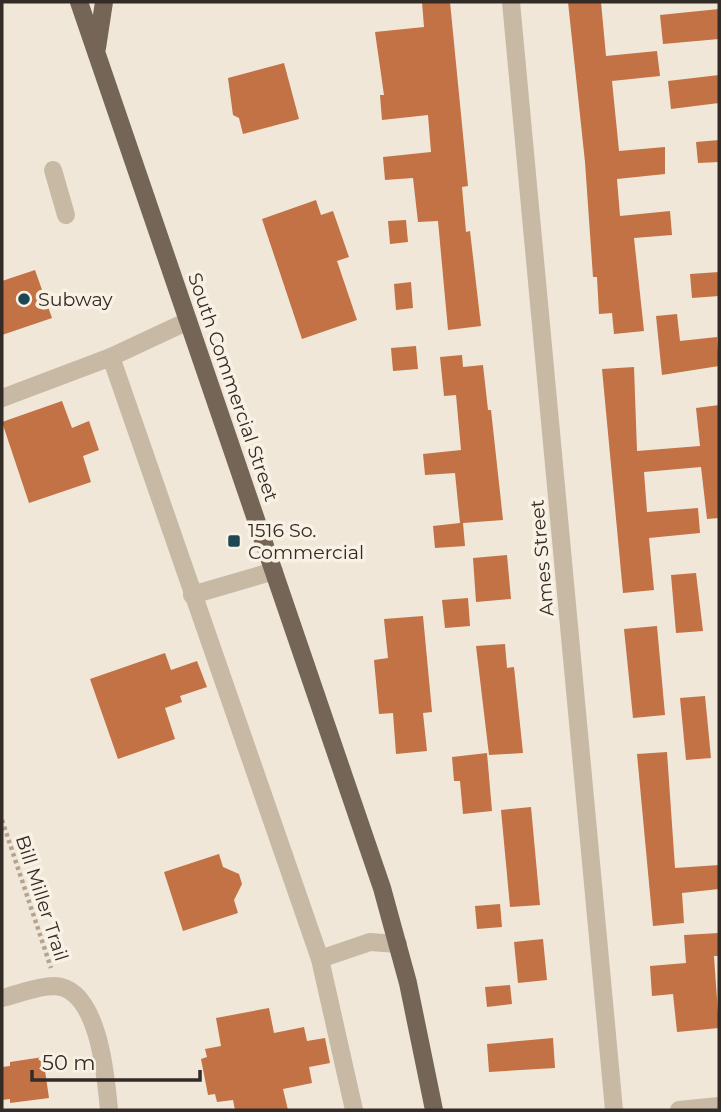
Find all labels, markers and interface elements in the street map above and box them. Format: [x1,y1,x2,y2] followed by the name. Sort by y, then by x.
[183,270,283,505] street label: South Commercial Street
[38,288,113,311] place label: Subway
[16,291,32,307] marker: Subway
[525,498,559,617] street label: Ames Street
[248,519,364,564] place label: 1516 So. Commercial
[226,533,242,549] marker: 1516 So. Commercial
[11,832,73,964] street label: Bill Miller Trail
[32,1038,200,1082] scale bar
[42,1050,96,1075] text: 50 m

